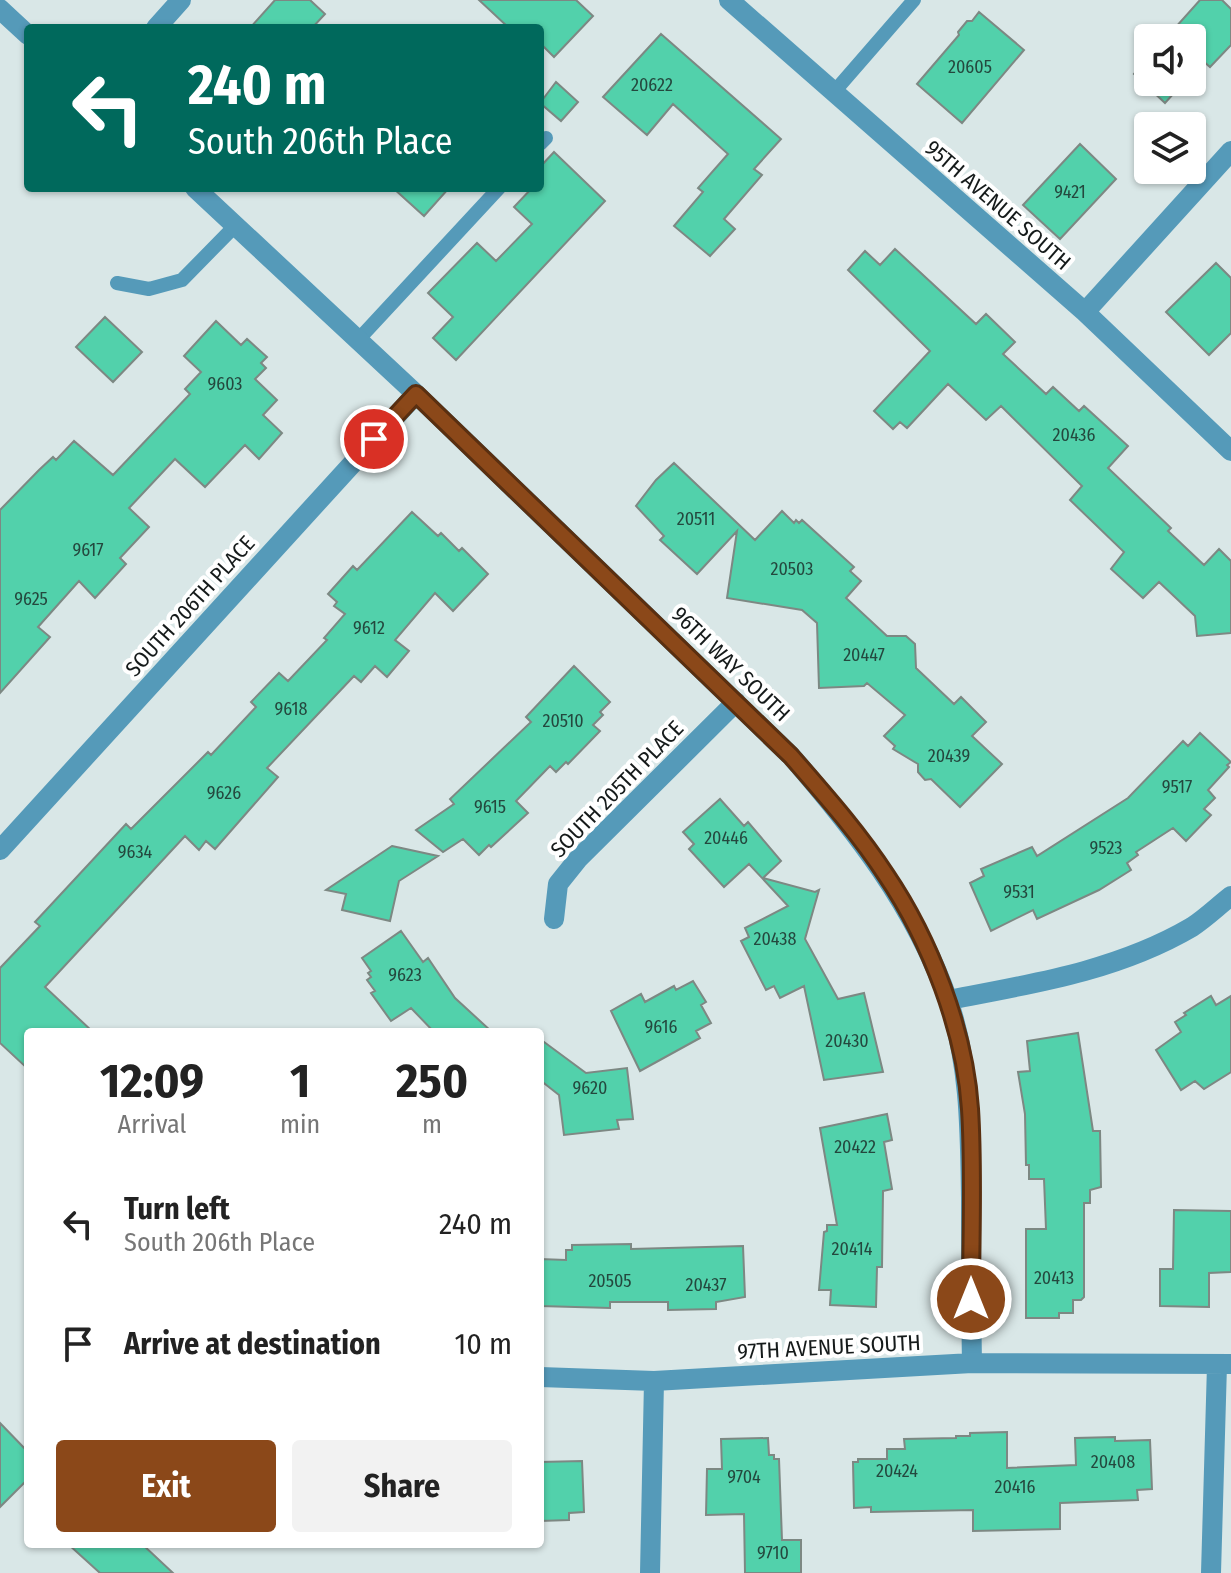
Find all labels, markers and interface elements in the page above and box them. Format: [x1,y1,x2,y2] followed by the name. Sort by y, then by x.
[1134,24,1206,184] map controls
[1134,24,1206,96] button: sound
[188,52,327,119] text: 240 m
[56,56,160,160] icon: left
[948,56,992,78] house number: 20605
[631,74,673,96] house number: 20622
[1134,112,1206,184] button: layers
[188,120,452,164] text: South 206th Place
[920,134,1076,276] street label: 95TH AVENUE SOUTH
[1054,181,1086,203] house number: 9421
[208,373,243,395] house number: 9603
[340,405,408,473] pin
[352,417,396,461] icon: arrive
[1053,424,1095,446] house number: 20436
[677,508,715,530] house number: 20511
[120,530,260,682] street label: SOUTH 206TH PLACE
[72,539,104,561] house number: 9617
[771,558,813,580] house number: 20503
[14,588,48,610] house number: 9625
[666,601,796,727] street label: 96TH WAY SOUTH
[353,617,385,639] house number: 9612
[843,644,885,666] house number: 20447
[275,698,307,720] house number: 9618
[542,710,584,732] house number: 20510
[545,715,689,863] street label: SOUTH 205TH PLACE
[928,745,970,767] house number: 20439
[1162,776,1192,798] house number: 9517
[207,782,241,804] house number: 9626
[474,796,506,818] house number: 9615
[704,827,748,849] house number: 20446
[1090,837,1122,859] house number: 9523
[118,841,152,863] house number: 9634
[1003,881,1035,903] house number: 9531
[754,928,796,950] house number: 20438
[388,964,422,986] house number: 9623
[645,1016,677,1038] house number: 9616
[825,1030,869,1052] house number: 20430
[100,1052,204,1110] text: 12:09
[290,1052,310,1110] text: 1
[396,1052,468,1110] text: 250
[573,1077,607,1099] house number: 9620
[118,1109,186,1140] text: Arrival
[280,1109,320,1140] text: min
[422,1109,442,1140] text: m
[834,1136,876,1158] house number: 20422
[124,1191,230,1227] text: Turn left
[56,1202,100,1246] icon: left
[439,1206,512,1242] text: 240 m
[124,1227,315,1258] text: South 206th Place
[832,1238,873,1260] house number: 20414
[929,1257,1013,1341] position arrow
[1034,1267,1074,1289] house number: 20413
[588,1270,632,1292] house number: 20505
[685,1274,727,1296] house number: 20437
[56,1322,100,1366] icon: arrive
[124,1326,381,1362] text: Arrive at destination
[455,1326,512,1362] text: 10 m
[737,1329,921,1365] street label: 97TH AVENUE SOUTH
[56,1440,276,1532] button: Exit
[292,1440,512,1532] button: Share
[1091,1451,1135,1473] house number: 20408
[876,1460,918,1482] house number: 20424
[727,1466,761,1488] house number: 9704
[994,1476,1036,1498] house number: 20416
[757,1542,789,1564] house number: 9710

